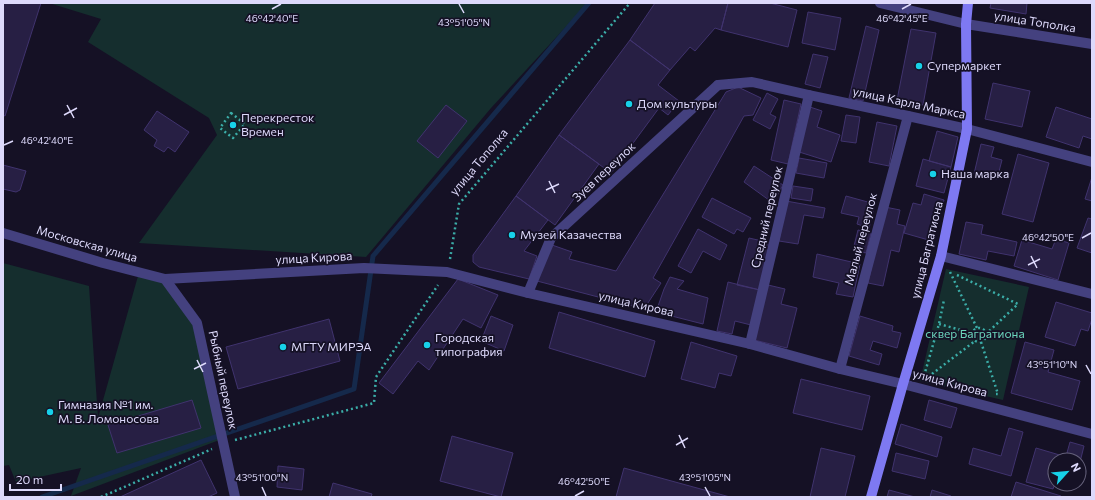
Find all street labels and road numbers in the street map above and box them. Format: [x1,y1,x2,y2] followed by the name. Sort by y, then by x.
[993,8,1077,34] street label: улица Тополка
[852,83,967,121] street label: улица Карла Маркса
[446,125,510,197] street label: улица Тополка
[569,138,638,204] street label: Зуев переулок
[747,164,785,269] street label: Средний переулок
[841,190,879,286] street label: Малый переулок
[907,199,945,300] street label: улица Багратиона
[35,222,139,264] street label: Московская улица
[275,248,353,266] street label: улица Кирова
[597,288,675,318] street label: улица Кирова
[207,329,241,431] street label: Рыбный переулок
[911,365,989,399] street label: улица Кирова

